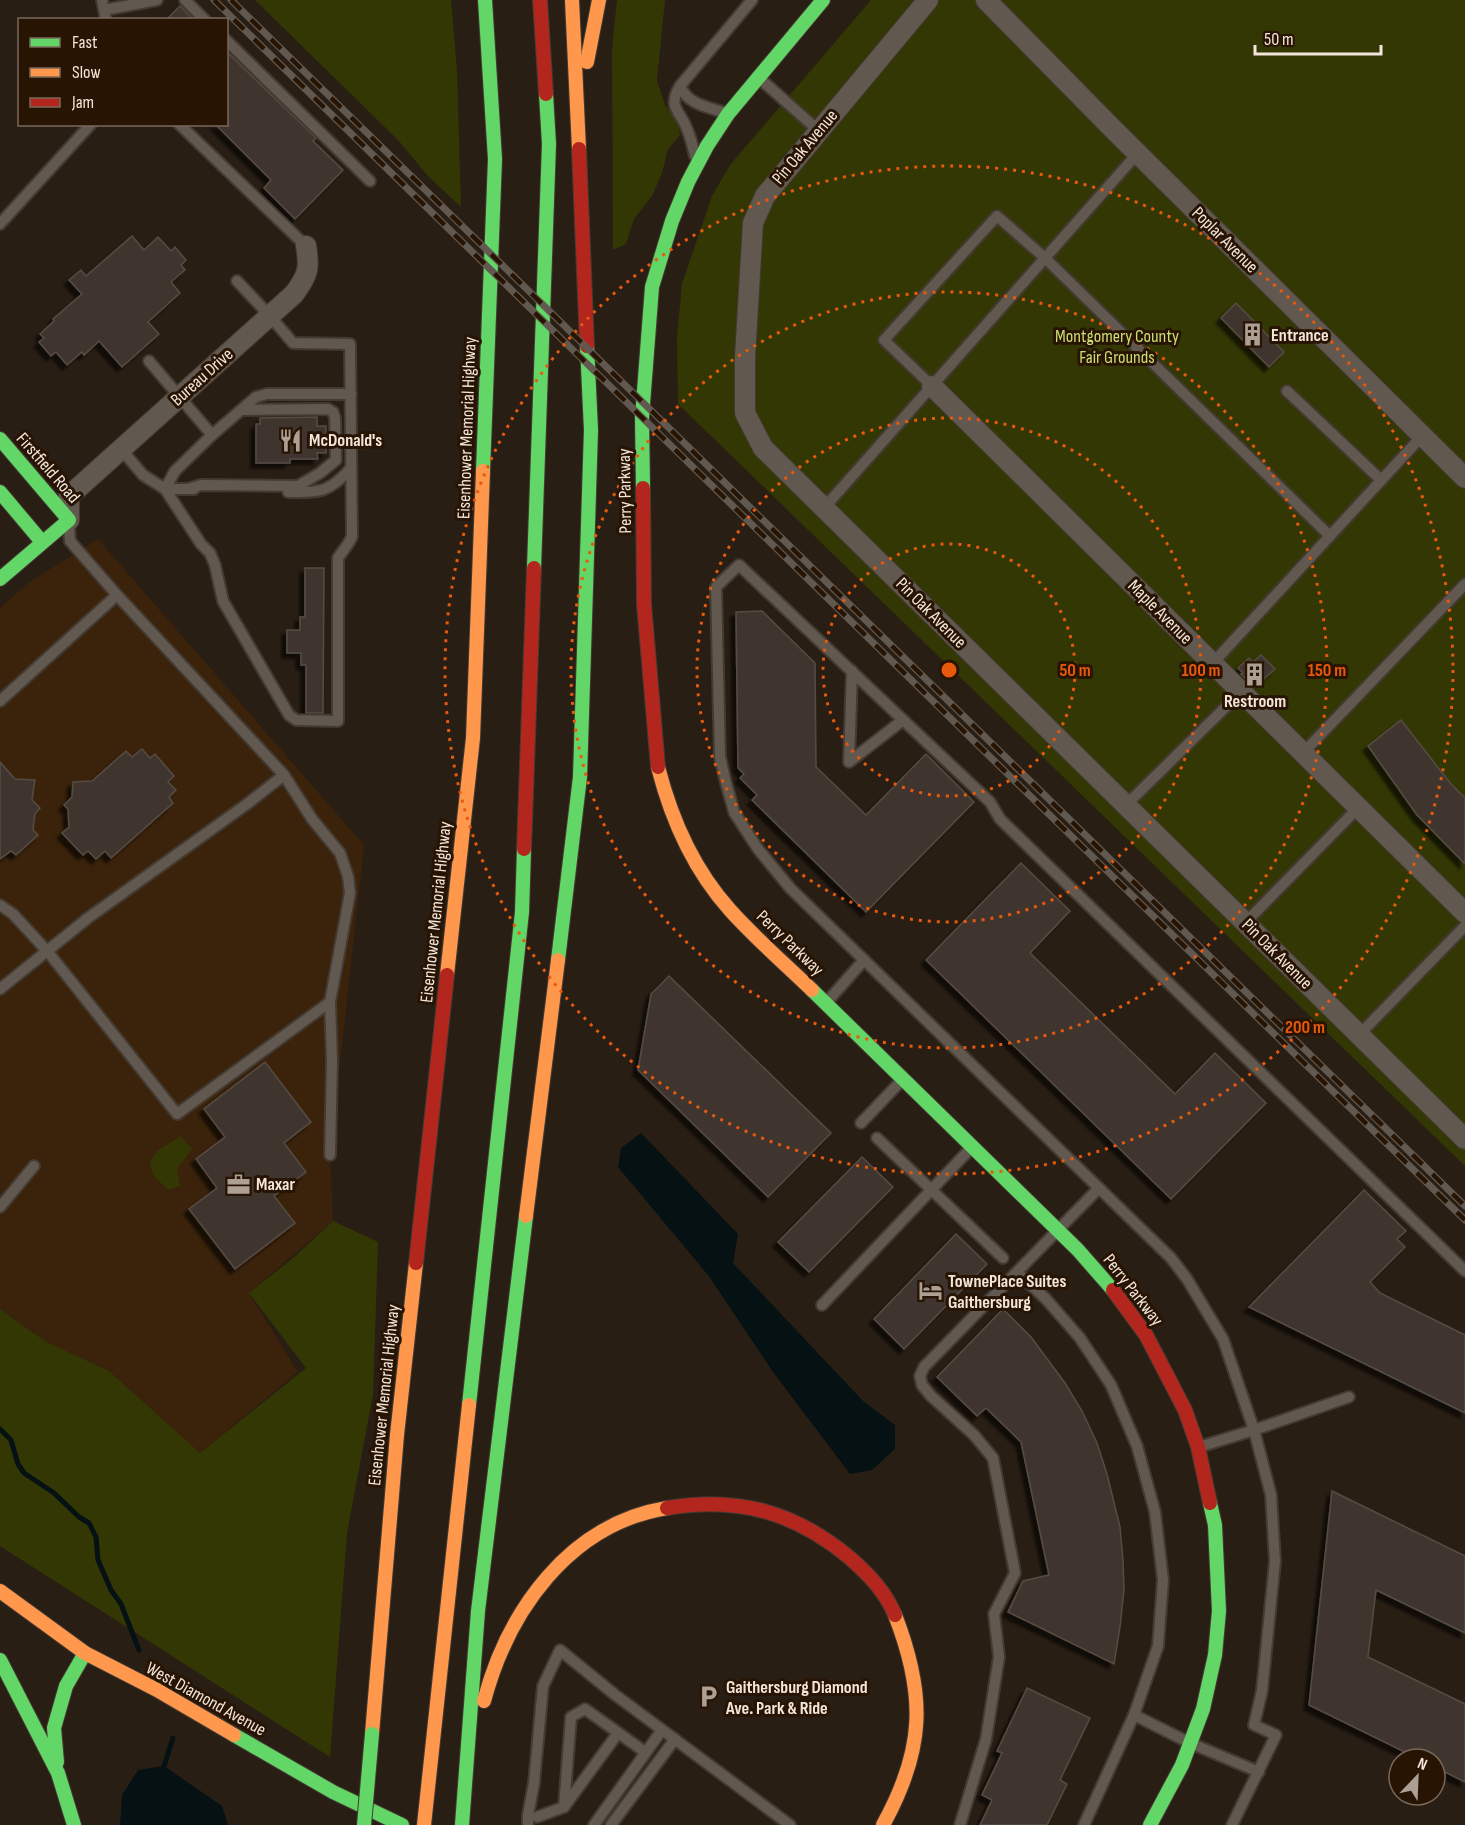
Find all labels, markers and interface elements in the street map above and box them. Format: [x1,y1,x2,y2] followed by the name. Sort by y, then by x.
[18,18,228,126] legend
[1255,18,1381,56] scale bar
[1264,29,1294,50] text: 50 m
[72,32,98,53] text: Fast
[72,62,101,83] text: Slow
[71,92,94,113] text: Jam
[768,105,842,189] street label: Pin Oak Avenue
[1188,203,1262,277] street label: Poplar Avenue
[1240,322,1266,348] building icon: Entrance
[1271,325,1329,346] place label: Entrance
[1055,326,1179,368] park label: Montgomery County Fair Grounds
[453,337,481,519] street label: Eisenhower Memorial Highway
[167,344,237,410] street label: Bureau Drive
[278,427,304,453] restaurant icon: McDonald's
[12,429,84,507] street label: Firstfield Road
[309,430,382,451] place label: McDonald's
[614,448,636,534] street label: Perry Parkway
[891,573,971,653] street label: Pin Oak Avenue
[1123,575,1197,649] street label: Maple Avenue
[939,660,959,680] centre of rings
[1059,660,1091,681] text: 50 m
[1182,660,1221,681] text: 100 m
[1308,660,1346,681] text: 150 m
[1242,662,1268,688] building icon: Restroom
[1224,691,1286,712] place label: Restroom
[416,820,456,1004] street label: Eisenhower Memorial Highway
[752,906,828,980] street label: Perry Parkway
[1237,914,1317,994] street label: Pin Oak Avenue
[1285,1017,1325,1038] text: 200 m
[225,1171,251,1197] office icon: Maxar
[256,1174,295,1195] place label: Maxar
[1099,1250,1168,1330] street label: Perry Parkway
[948,1271,1066,1313] place label: TownePlace Suites Gaithersburg
[917,1278,943,1304] hotel icon: TownePlace Suites Gaithersburg
[364,1303,404,1487] street label: Eisenhower Memorial Highway
[142,1657,270,1741] street label: West Diamond Avenue
[725,1677,868,1719] place label: Gaithersburg Diamond Ave. Park & Ride
[695,1684,721,1710] parking icon: Gaithersburg Diamond Ave. Park & Ride
[1387,1747,1447,1807] north arrow
[1415,1754,1430,1775] text: N

